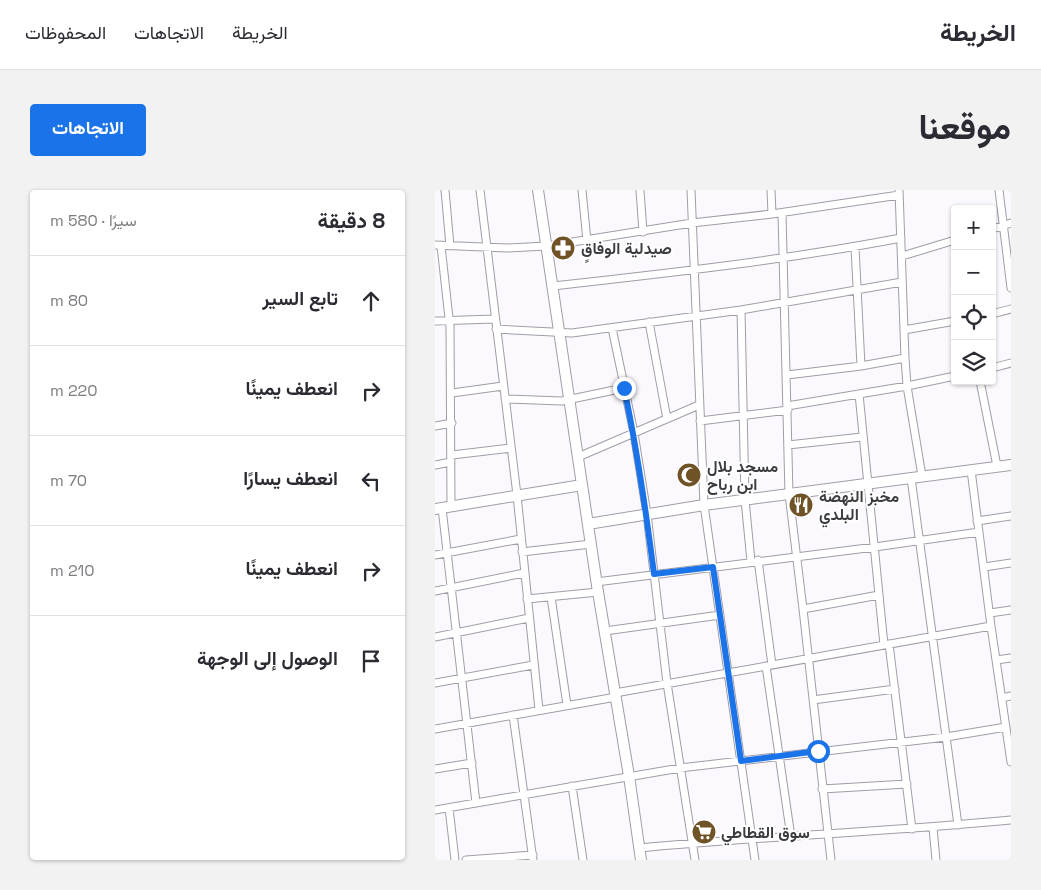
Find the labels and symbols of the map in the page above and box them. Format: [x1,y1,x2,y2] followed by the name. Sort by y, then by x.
[550,235,576,261] pharmacy icon: صيدلية الوفاقٍ
[581,238,672,264] place label: صيدلية الوفاقٍ
[613,377,636,400] route end
[707,456,778,495] place label: مسجد بلال ابن رباح
[676,462,702,488] mosque icon: مسجد بلال ابن رباح
[819,486,899,528] place label: مخبز النهضة البلدي
[788,492,814,518] restaurant icon: مخبز النهضة البلدي
[807,740,830,763] route start
[691,819,717,845] supermarket icon: سوق القطاطي
[721,822,810,846] place label: سوق القطاطي

